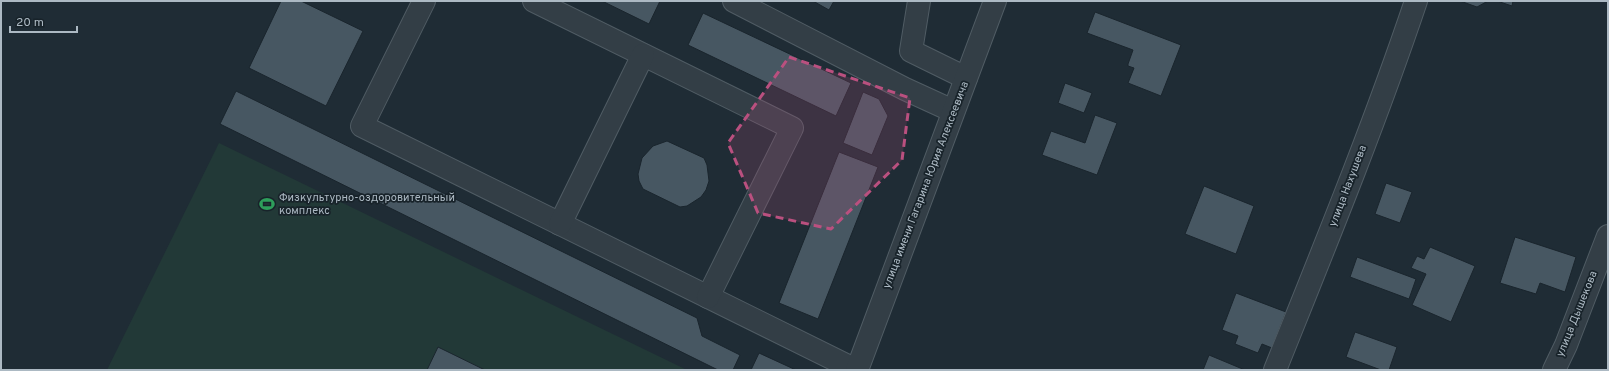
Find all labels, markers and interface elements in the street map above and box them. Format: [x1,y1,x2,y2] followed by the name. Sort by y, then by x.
[10,8,77,34] scale bar
[16,15,44,31] text: 20 m
[880,79,972,291] street label: улица имени Гагарина Юрия Алексеевича
[1326,143,1370,229] street label: улица Нахушева
[279,191,455,218] place label: Физкультурно-оздоровительный комплекс
[258,195,276,213] sports icon: Физкультурно-оздоровительный комплекс
[1553,269,1601,359] street label: улица Дышекова

